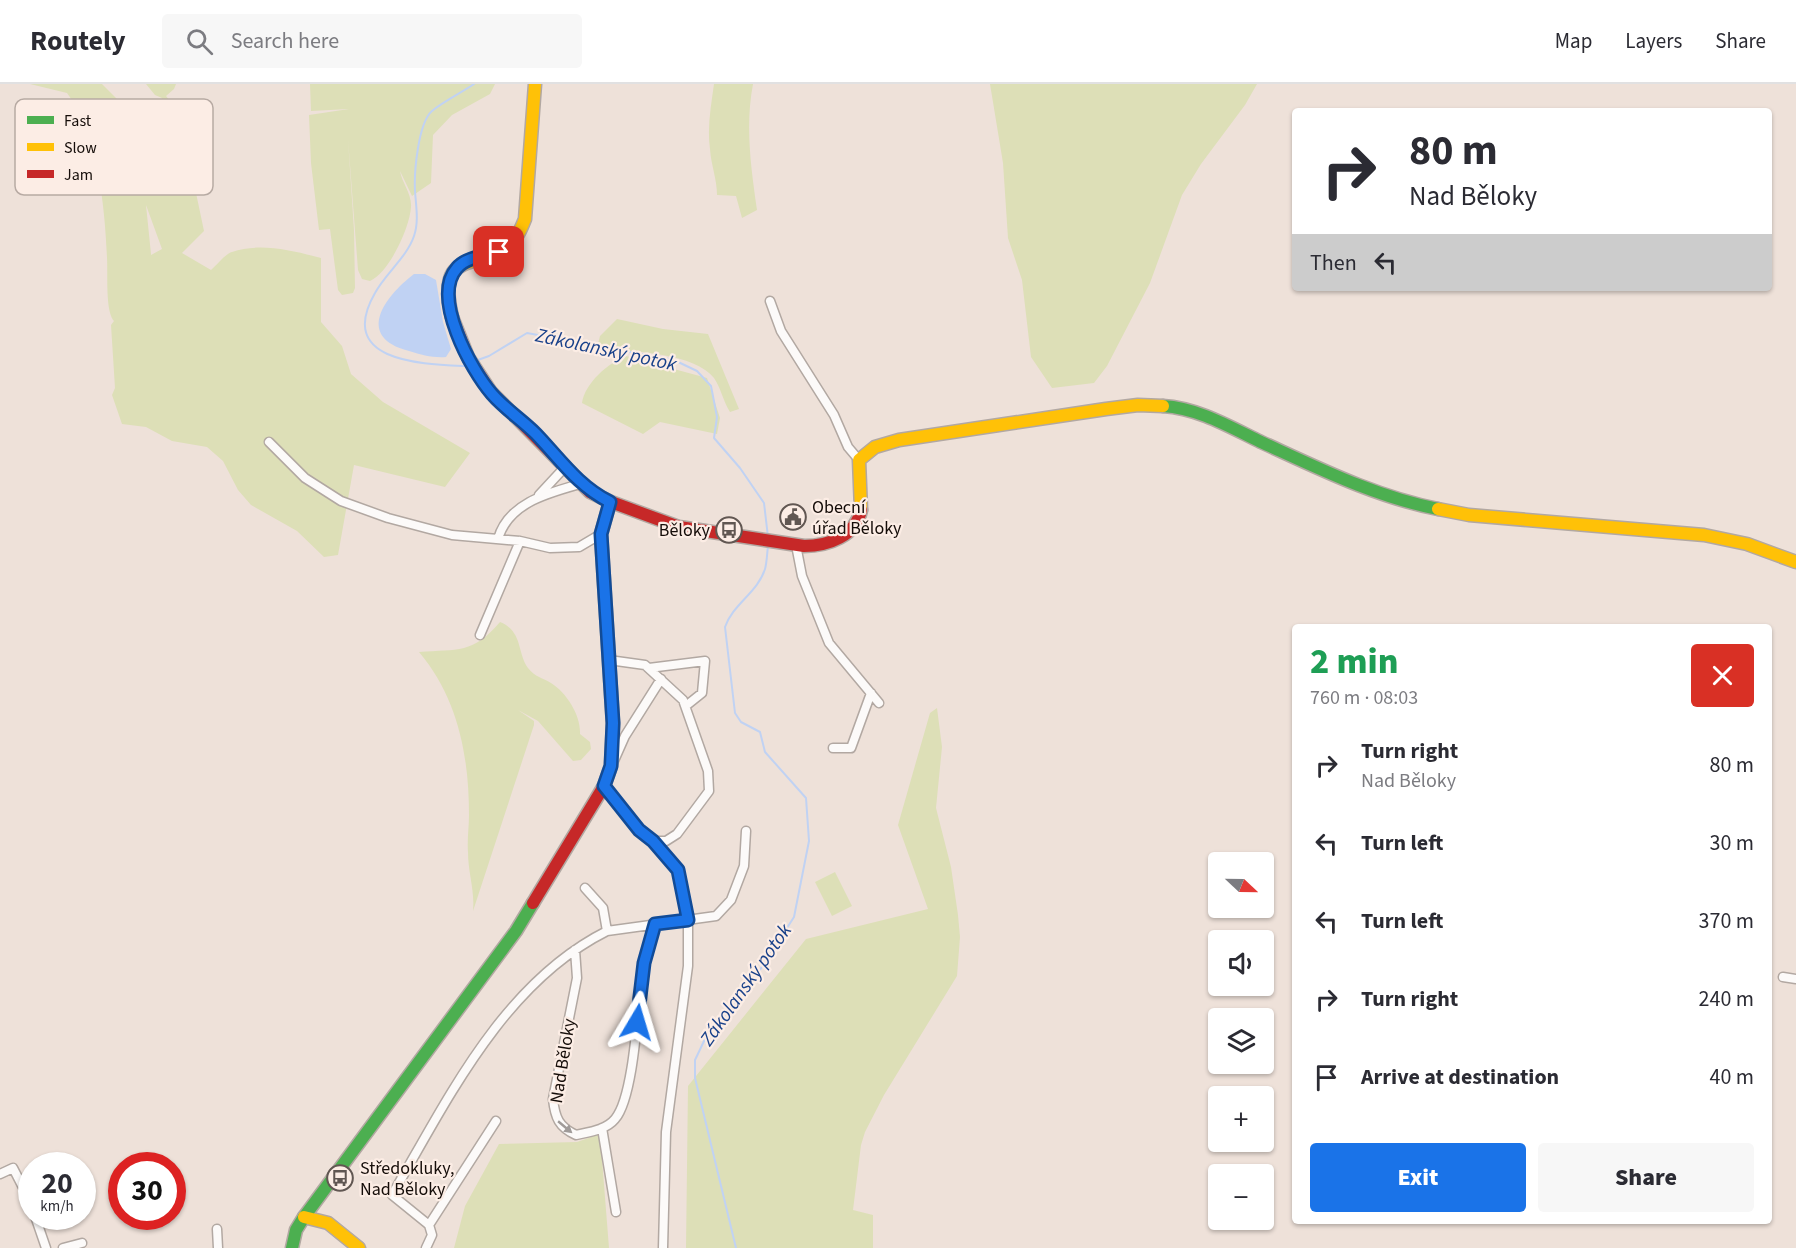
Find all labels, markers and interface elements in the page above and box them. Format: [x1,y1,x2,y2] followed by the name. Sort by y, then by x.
[162,14,582,68] search box
[30,21,126,61] text: Routely
[183,25,216,58] icon: search
[231,25,339,57] text: Search here
[1555,26,1592,56] text: Map
[1625,26,1682,56] text: Layers
[1715,26,1766,56] text: Share
[15,99,213,195] legend
[64,110,92,132] text: Fast
[1409,121,1498,181] text: 80 m
[1310,132,1388,210] icon: right
[64,137,97,159] text: Slow
[64,164,93,186] text: Jam
[1409,177,1537,216] text: Nad Běloky
[473,226,524,277] pin
[482,235,515,268] icon: arrive
[1369,246,1402,279] icon: left
[1310,247,1357,279] text: Then
[532,321,680,379] water label: Zákolanský potok
[812,495,902,541] place label: Obecní úřad Běloky
[778,502,808,532] public building icon: Obecní úřad Běloky
[714,515,744,545] bus stop icon: Běloky
[659,518,711,543] place label: Běloky
[1310,636,1398,687] text: 2 min
[1691,644,1754,707] button: close
[1310,684,1418,712] text: 760 m · 08:03
[1361,735,1458,767] text: Turn right
[1310,749,1343,782] icon: right
[1709,749,1754,781] text: 80 m
[1361,767,1456,795] text: Nad Běloky
[1310,827,1343,860] icon: left
[1361,827,1443,859] text: Turn left
[1709,827,1754,859] text: 30 m
[1208,852,1274,918] north arrow
[1208,852,1274,1230] map controls
[1310,905,1343,938] icon: left
[1361,905,1443,937] text: Turn left
[1699,905,1754,937] text: 370 m
[693,918,799,1053] water label: Zákolanský potok
[1208,930,1274,996] button: sound
[1310,983,1343,1016] icon: right
[1361,983,1458,1015] text: Turn right
[1699,983,1754,1015] text: 240 m
[605,990,669,1054] position arrow
[1208,1008,1274,1074] button: layers
[544,1016,582,1105] street label: Nad Běloky
[1310,1061,1343,1094] icon: arrive
[1361,1061,1559,1093] text: Arrive at destination
[1709,1061,1754,1093] text: 40 m
[1208,1086,1274,1152] button: +
[557,1120,572,1133] one-way arrow
[1310,1143,1526,1212] button: Exit
[1538,1143,1754,1212] button: Share
[108,1152,186,1230] speed limit sign: 30
[360,1156,454,1202] place label: Středokluky, Nad Běloky
[41,1162,73,1205] text: 20
[325,1163,355,1193] bus stop icon: Středokluky, Nad Běloky
[1208,1164,1274,1230] button: −
[40,1196,74,1217] text: km/h

